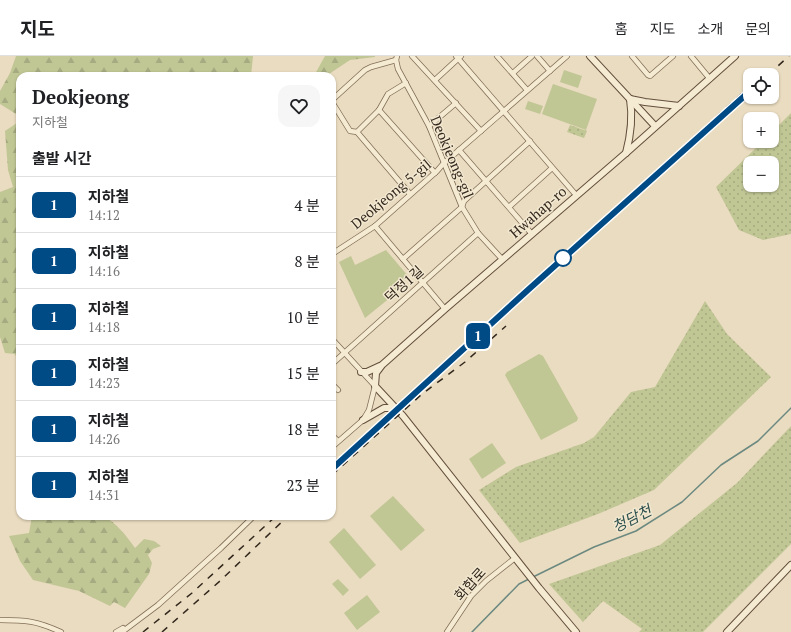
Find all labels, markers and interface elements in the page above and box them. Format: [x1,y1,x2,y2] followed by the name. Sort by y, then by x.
[20,16,55,41] text: 지도
[615,19,628,38] text: 홈
[650,19,675,38] text: 지도
[697,19,723,38] text: 소개
[745,19,771,38] text: 문의
[743,68,779,192] map controls
[743,68,779,104] button: locate
[32,84,129,109] text: Deokjeong
[278,85,320,127] button: heart
[743,112,779,148] button: +
[32,113,68,131] text: 지하철
[426,113,478,201] street label: Deokjeong-gil
[32,148,91,168] text: 출발 시간
[347,155,435,233] street label: Deokjeong 5-gil
[743,156,779,192] button: −
[505,181,570,242] street label: Hwahap-ro
[88,186,129,206] text: 지하철
[50,195,58,214] text: 1
[295,195,320,215] text: 4 분
[88,206,120,224] text: 14:12
[88,242,129,262] text: 지하철
[554,249,572,267] unlabelled marker
[50,251,58,270] text: 1
[295,251,320,271] text: 8 분
[380,261,427,306] street label: 덕정1길
[88,262,120,280] text: 14:16
[88,298,129,318] text: 지하철
[50,307,58,326] text: 1
[287,307,320,327] text: 10 분
[88,318,120,336] text: 14:18
[465,323,491,349] line badge: 1
[474,326,482,345] text: 1
[88,354,129,374] text: 지하철
[50,363,58,382] text: 1
[287,363,320,383] text: 15 분
[88,374,120,392] text: 14:23
[88,410,129,430] text: 지하철
[50,419,58,438] text: 1
[287,419,320,439] text: 18 분
[88,430,120,448] text: 14:26
[88,466,129,486] text: 지하철
[50,475,58,494] text: 1
[287,475,320,495] text: 23 분
[88,486,120,504] text: 14:31
[609,499,656,536] water label: 청담천
[450,563,490,604] street label: 화합로

